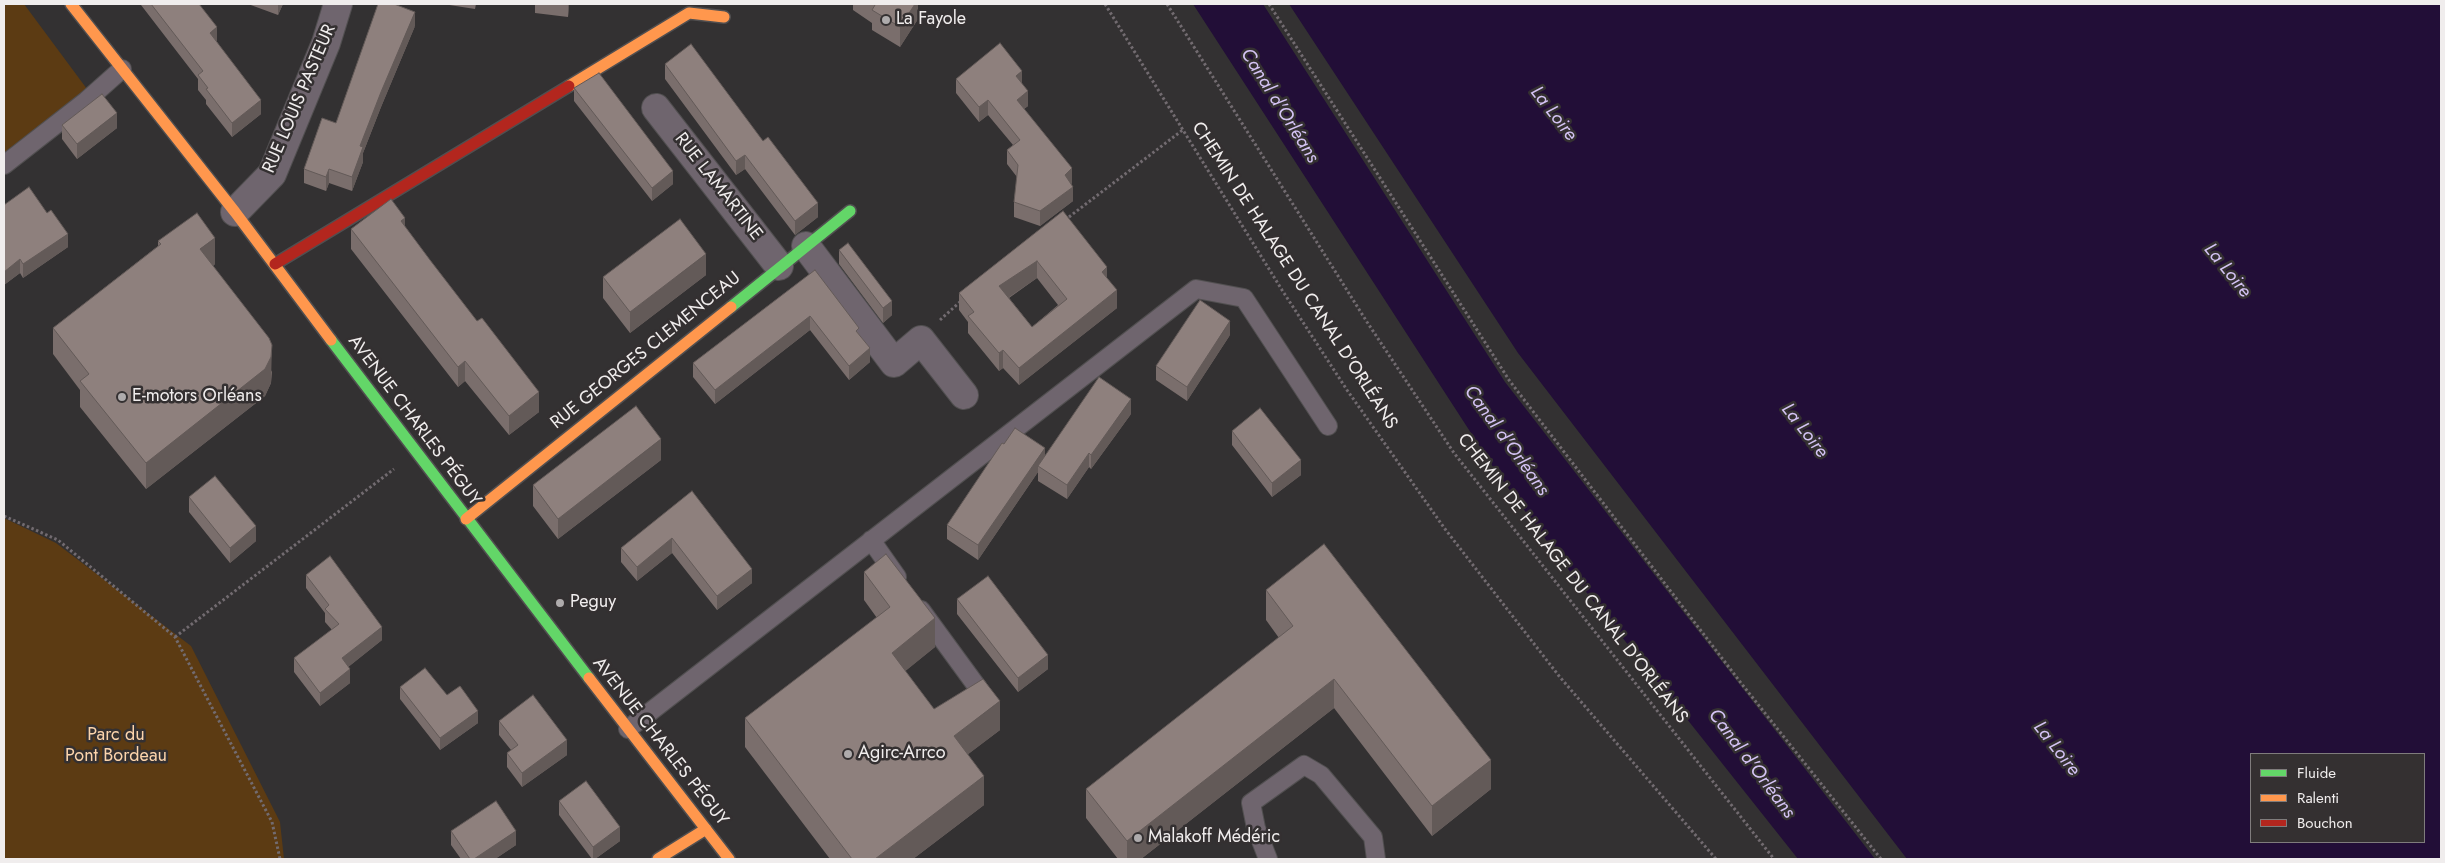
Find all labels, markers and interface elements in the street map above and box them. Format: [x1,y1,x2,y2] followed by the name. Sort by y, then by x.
[896,9,966,31] place label: La Fayole
[880,14,892,26] marker: La Fayole
[259,21,341,177] street label: RUE LOUIS PASTEUR
[1235,45,1323,167] water label: Canal d'Orléans
[1525,82,1581,146] water label: La Loire
[1186,118,1402,434] street label: CHEMIN DE HALAGE DU CANAL D'ORLÉANS
[669,129,767,245] street label: RUE LAMARTINE
[2198,239,2256,303] water label: La Loire
[547,268,745,434] street label: RUE GEORGES CLEMENCEAU
[343,331,485,511] street label: AVENUE CHARLES PÉGUY
[1458,381,1554,501] water label: Canal d'Orléans
[132,386,262,408] place label: E-motors Orléans
[116,391,128,403] marker: E-motors Orléans
[1776,399,1832,463] water label: La Loire
[1452,430,1692,728] street label: CHEMIN DE HALAGE DU CANAL D'ORLÉANS
[570,592,616,614] place label: Peguy
[554,597,566,609] marker: Peguy
[587,653,733,831] street label: AVENUE CHARLES PÉGUY
[1703,705,1799,823] water label: Canal d'Orléans
[2028,717,2084,781] water label: La Loire
[65,725,167,768] park label: Parc du Pont Bordeau
[858,743,945,765] place label: Agirc-Arrco
[842,748,854,760] marker: Agirc-Arrco
[2250,753,2425,843] legend
[2297,762,2336,784] text: Fluide
[2297,787,2339,809] text: Ralenti
[2297,812,2353,834] text: Bouchon
[1148,827,1280,849] place label: Malakoff Médéric
[1132,832,1144,844] marker: Malakoff Médéric

